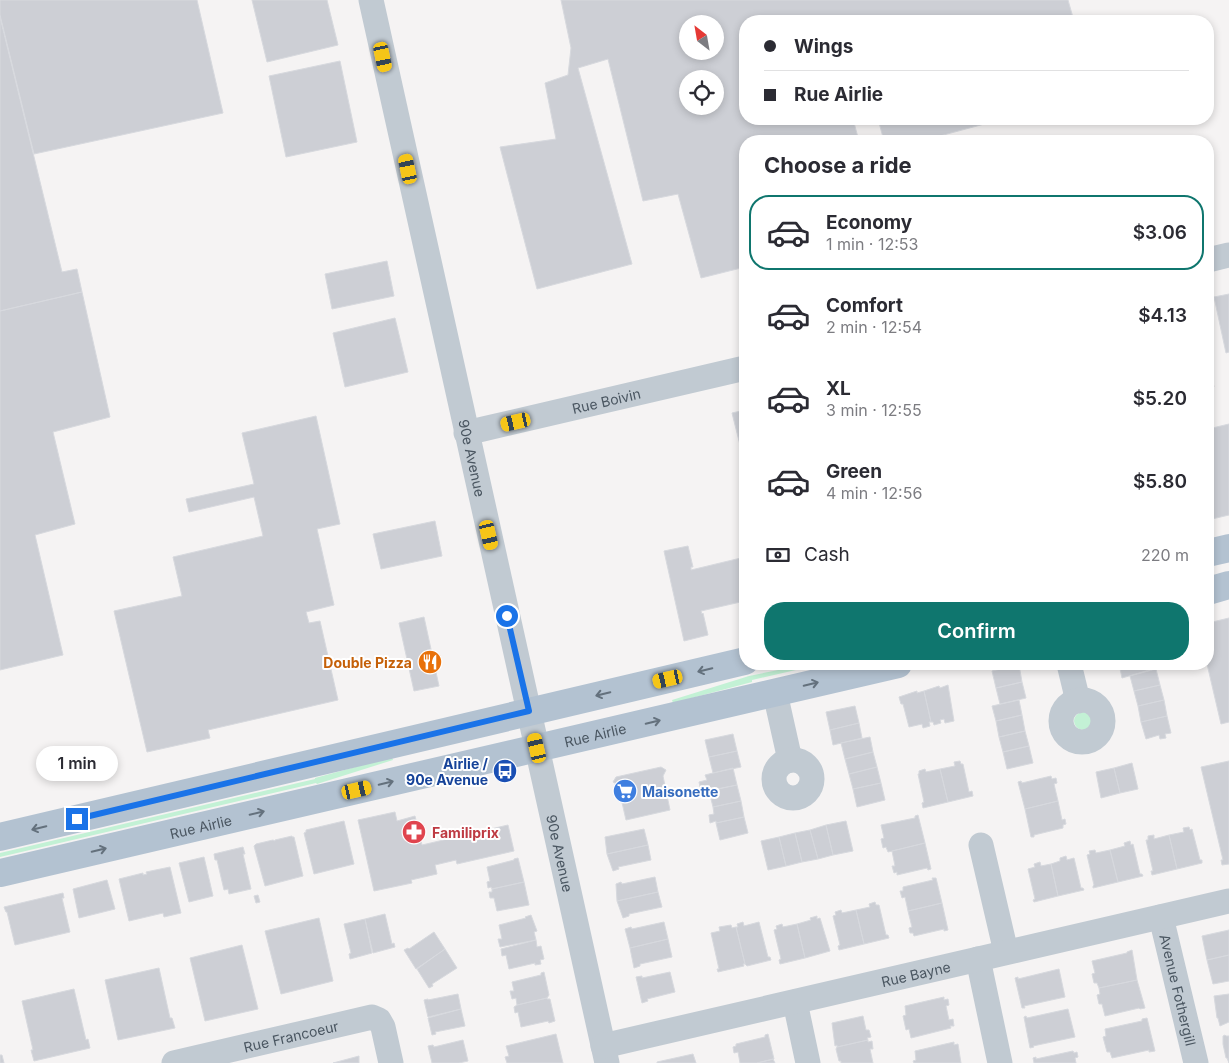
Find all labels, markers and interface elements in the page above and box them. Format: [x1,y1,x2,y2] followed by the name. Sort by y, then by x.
[679,15,724,60] north arrow
[679,15,724,115] map controls
[794,35,853,58] text: Wings
[372,41,393,73] car
[679,70,724,115] button: locate
[794,83,883,106] text: Rue Airlie
[764,152,912,178] text: Choose a ride
[397,153,418,185] car
[766,210,811,255] icon: car
[826,211,912,234] text: Economy
[1133,221,1187,244] text: $3.06
[826,234,918,254] text: 1 min · 12:53
[766,293,811,338] icon: car
[826,294,903,317] text: Comfort
[1138,304,1187,327] text: $4.13
[826,317,922,337] text: 2 min · 12:54
[766,376,811,421] icon: car
[826,377,851,400] text: XL
[570,384,642,417] street label: Rue Boivin
[1133,387,1187,410] text: $5.20
[826,400,922,420] text: 3 min · 12:55
[499,411,532,433] car
[456,418,489,498] street label: 90e Avenue
[766,459,811,504] icon: car
[826,460,882,483] text: Green
[1133,470,1187,493] text: $5.80
[826,483,922,503] text: 4 min · 12:56
[478,519,499,551] car
[764,541,792,569] icon: cash
[804,543,850,566] text: Cash
[1141,545,1189,565] text: 220 m
[764,602,1189,660] button: Confirm
[496,605,518,627] route start
[417,649,443,675] restaurant icon: Double Pizza
[323,654,412,671] place label: Double Pizza
[698,666,714,675] one-way arrow
[651,668,684,690] car
[802,679,818,688] one-way arrow
[596,690,612,699] one-way arrow
[644,717,660,726] one-way arrow
[562,719,628,750] street label: Rue Airlie
[526,732,547,764] car
[36,746,118,782] callout: 1 min
[57,753,97,773] text: 1 min
[406,755,489,788] place label: Airlie / 90e Avenue
[492,758,518,784] bus stop icon: Airlie / 90e Avenue
[377,778,393,787] one-way arrow
[612,778,638,804] supermarket icon: Maisonette
[340,779,373,801] car
[642,783,718,800] place label: Maisonette
[66,808,88,830] route end
[248,808,264,817] one-way arrow
[168,811,233,842] street label: Rue Airlie
[544,813,577,894] street label: 90e Avenue
[401,819,427,845] pharmacy icon: Familiprix
[31,824,47,833] one-way arrow
[432,824,499,841] place label: Familiprix
[90,845,106,854] one-way arrow
[1157,932,1200,1047] street label: Avenue Fothergill
[879,957,952,990] street label: Rue Bayne
[242,1017,340,1055] street label: Rue Francoeur

